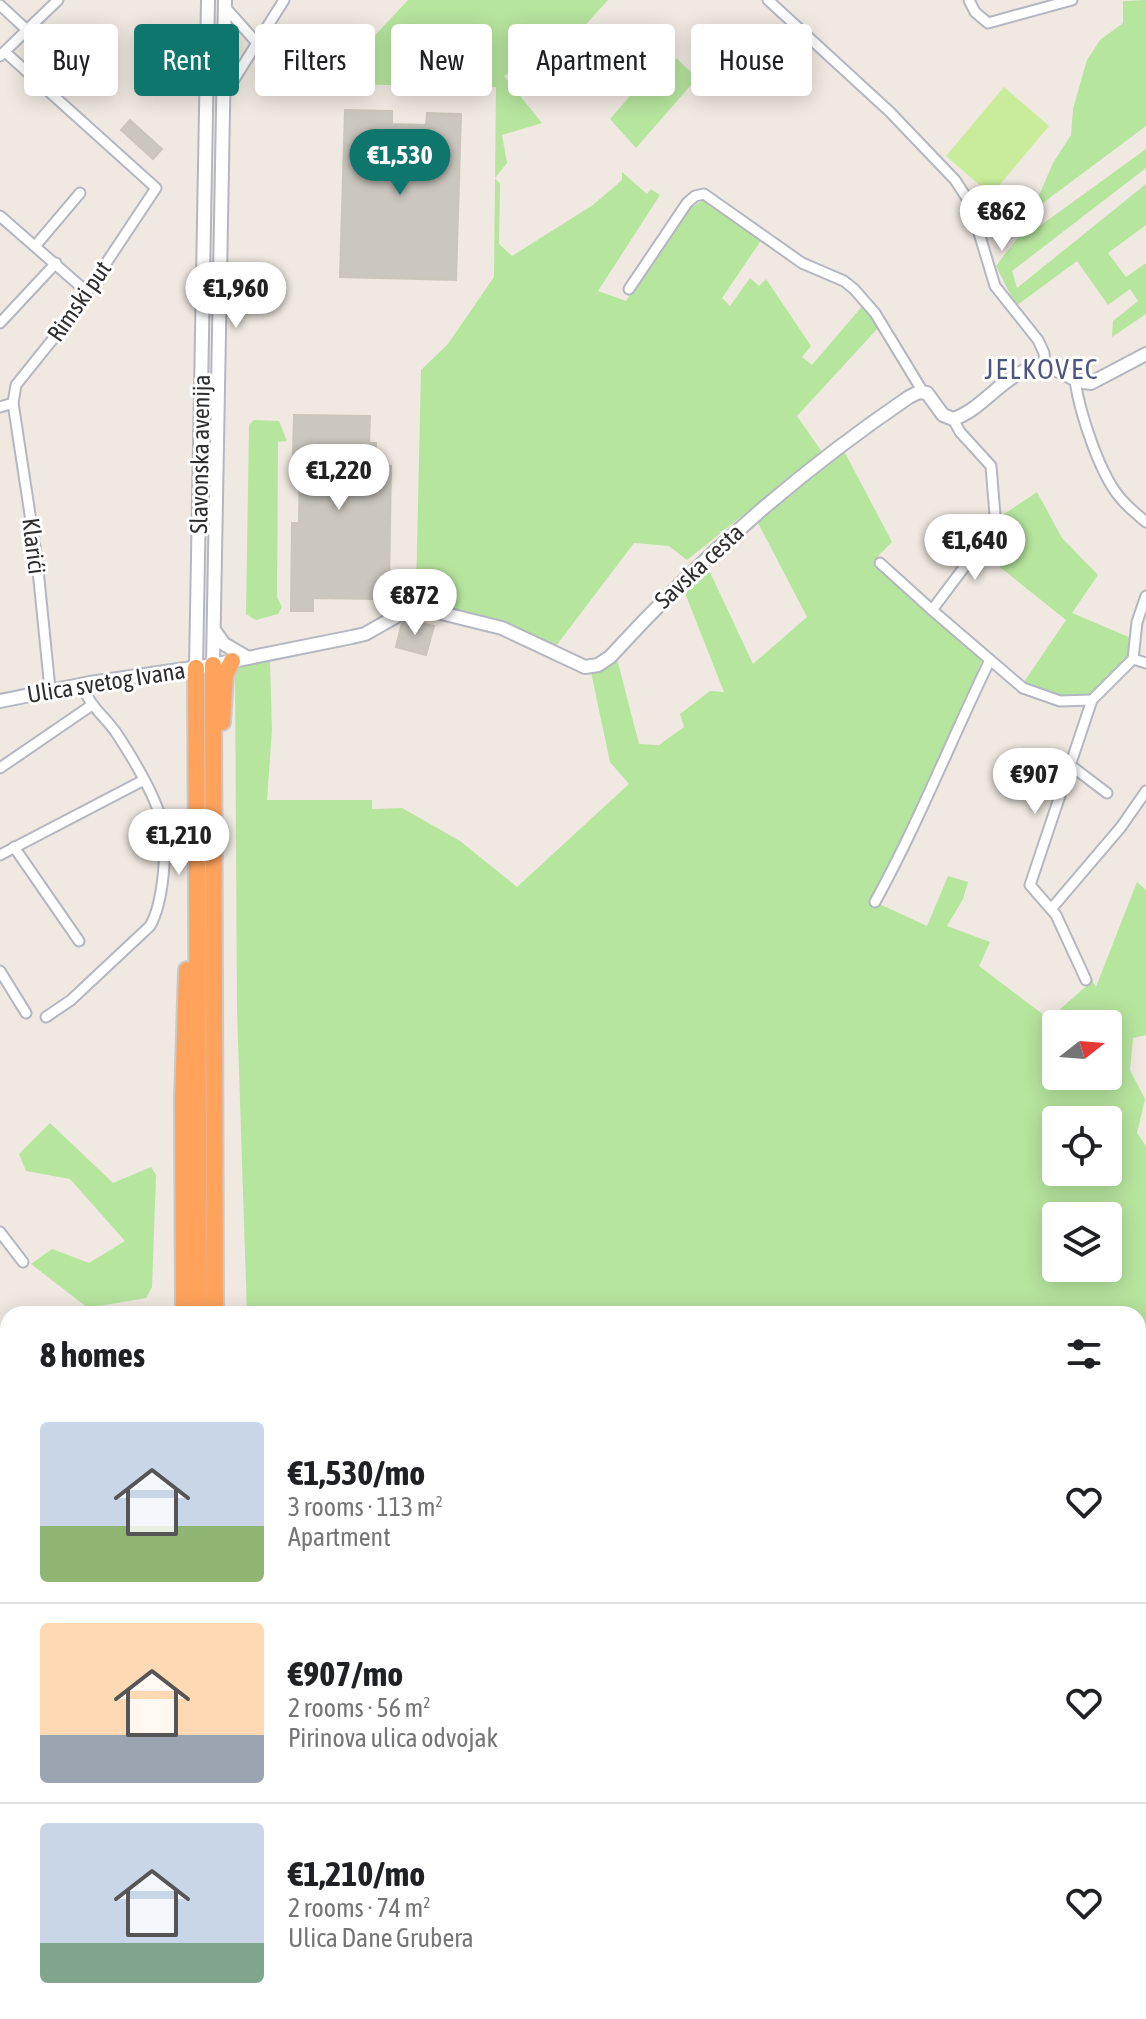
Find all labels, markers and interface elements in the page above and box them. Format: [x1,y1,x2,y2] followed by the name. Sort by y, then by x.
[24,24,118,96] chip: Buy
[134,24,239,96] chip: Rent
[255,24,375,96] chip: Filters
[391,24,492,96] chip: New
[508,24,675,96] chip: Apartment
[691,24,812,96] chip: House
[335,129,465,197] pin: €1,530
[367,140,433,170] text: €1,530
[955,185,1049,253] pin: €862
[978,196,1026,226] text: €862
[42,256,116,346] street label: Rimski put
[171,262,301,330] pin: €1,960
[203,273,269,303] text: €1,960
[985,353,1099,385] district label: JELKOVEC
[185,374,215,534] street label: Slavonska avenija
[274,444,404,512] pin: €1,220
[306,455,372,485] text: €1,220
[910,514,1040,582] pin: €1,640
[17,516,51,576] street label: Klarići
[649,518,749,614] street label: Savska cesta
[942,525,1008,555] text: €1,640
[368,569,462,637] pin: €872
[391,580,439,610] text: €872
[25,656,187,708] street label: Ulica svetog Ivana
[988,748,1082,816] pin: €907
[1011,759,1059,789] text: €907
[114,809,244,877] pin: €1,210
[146,820,212,850] text: €1,210
[1042,1010,1122,1090] north arrow
[1042,1010,1122,1282] map controls
[1042,1106,1122,1186] button: locate
[1042,1202,1122,1282] button: layers
[1062,1332,1106,1376] icon: filters
[40,1335,145,1374] text: 8 homes
[288,1453,425,1492] text: €1,530/mo
[104,1454,200,1550] icon: home
[1062,1480,1106,1524] icon: heart
[288,1492,443,1522] text: 3 rooms · 113 m²
[288,1522,391,1552] text: Apartment
[288,1654,403,1693] text: €907/mo
[104,1655,200,1751] icon: home
[1062,1681,1106,1725] icon: heart
[288,1693,430,1723] text: 2 rooms · 56 m²
[288,1723,498,1753] text: Pirinova ulica odvojak
[288,1854,425,1893] text: €1,210/mo
[104,1855,200,1951] icon: home
[1062,1881,1106,1925] icon: heart
[288,1893,430,1923] text: 2 rooms · 74 m²
[288,1923,473,1953] text: Ulica Dane Grubera

